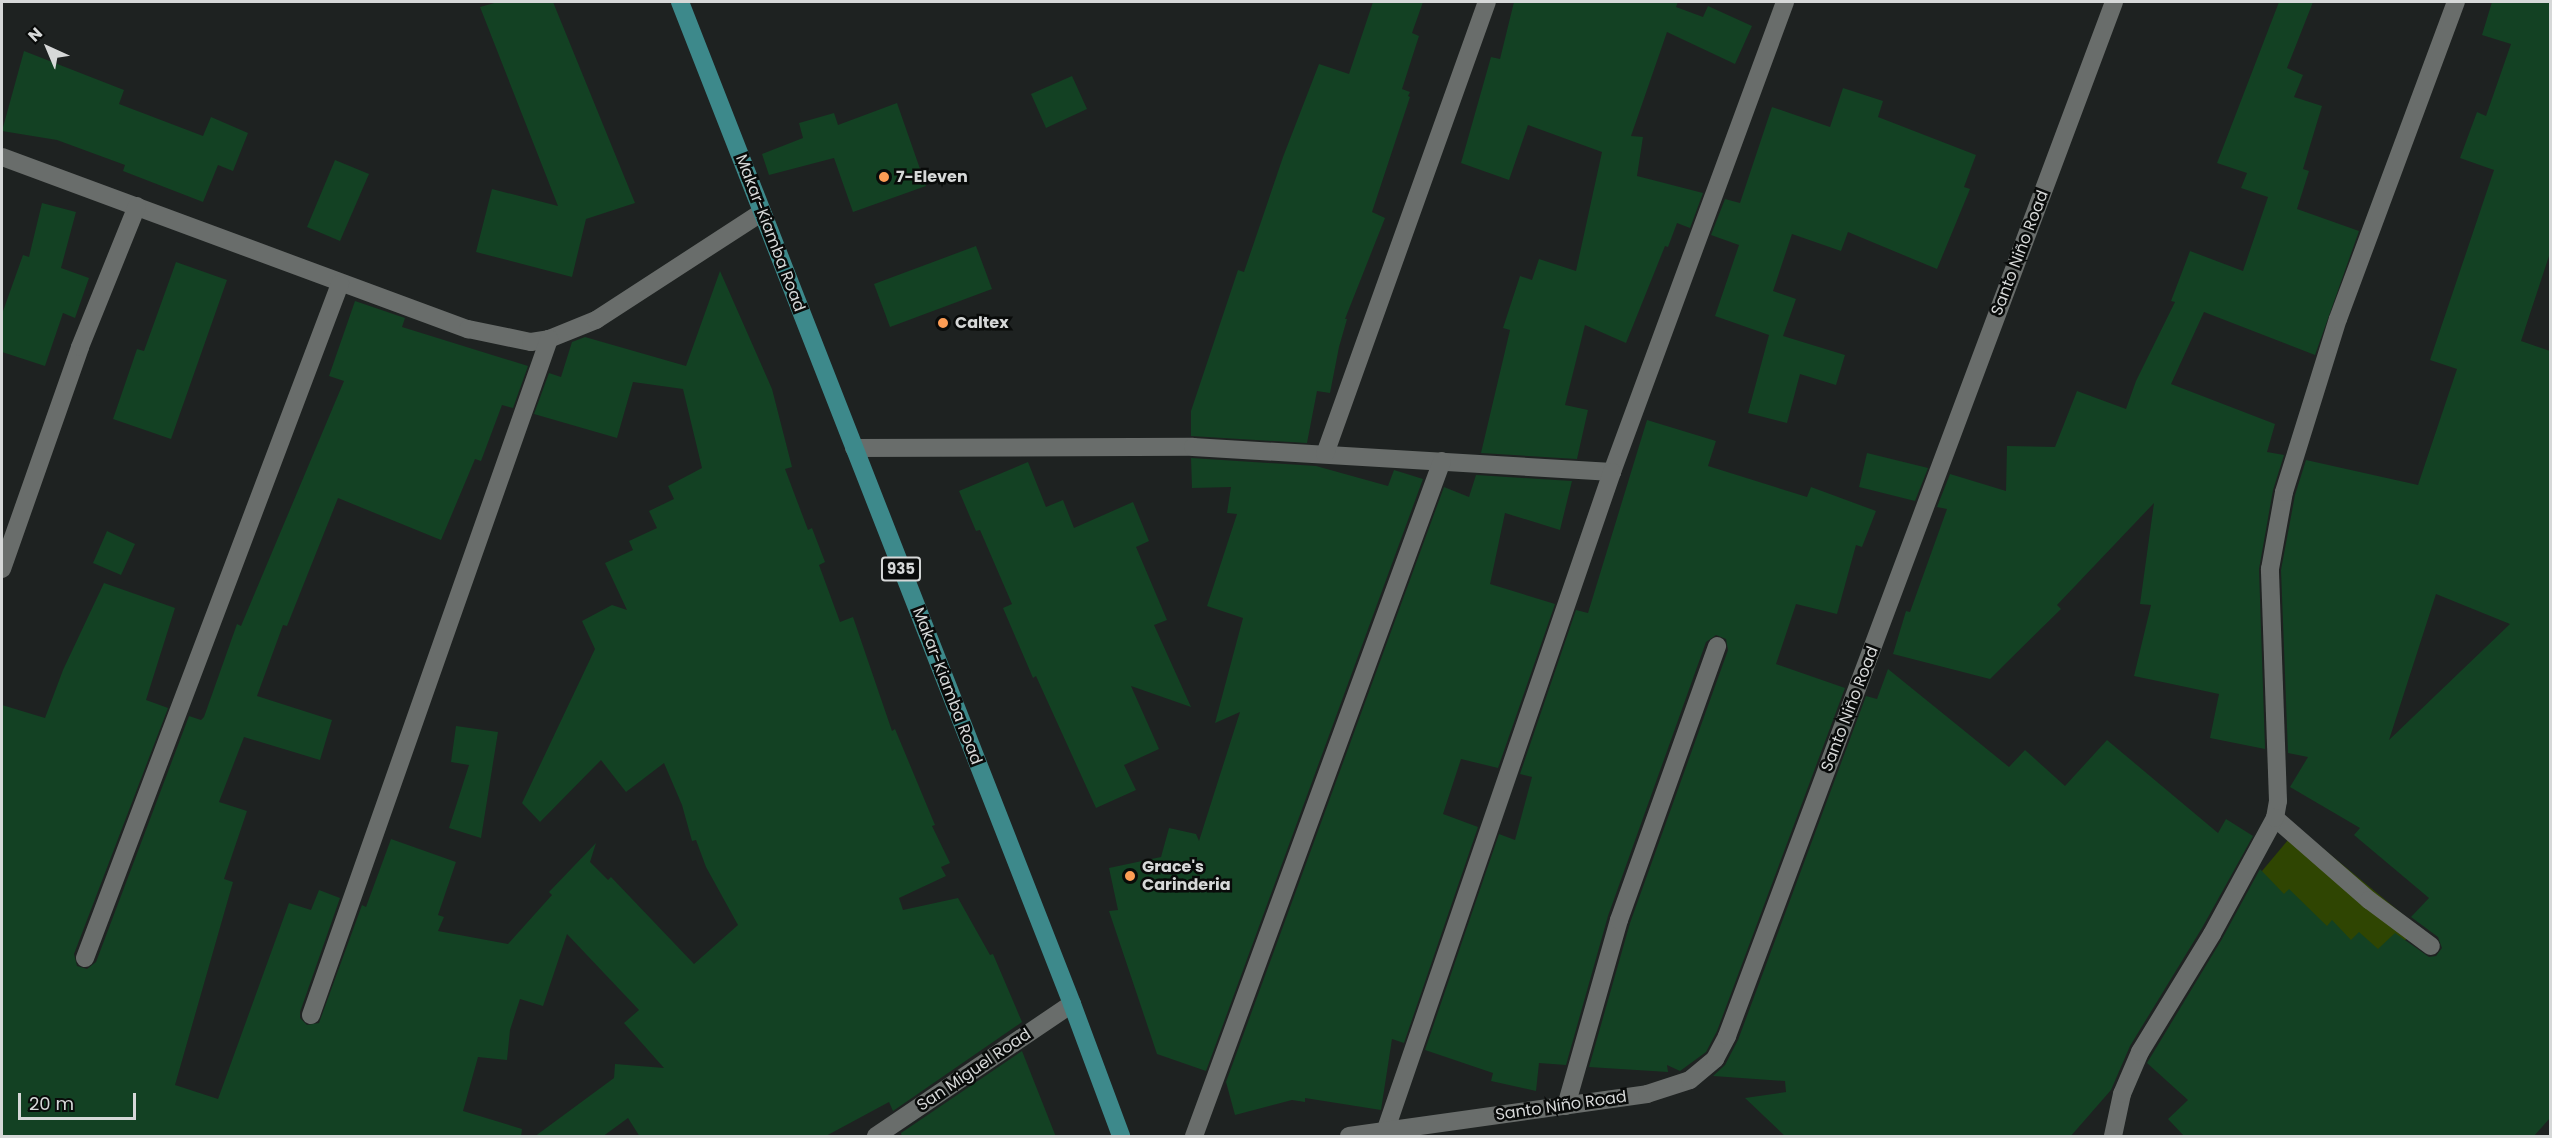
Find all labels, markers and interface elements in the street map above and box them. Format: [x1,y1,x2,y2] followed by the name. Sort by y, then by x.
[18,18,78,78] north arrow
[23,22,47,47] text: N
[731,152,809,314] street label: Makar-Kiamba Road
[896,167,968,187] place label: 7-Eleven
[877,170,891,184] marker: 7-Eleven
[1987,188,2053,318] street label: Santo Niño Road
[955,313,1009,333] place label: Caltex
[936,316,950,330] marker: Caltex
[880,557,922,581] road number: 935
[908,605,986,767] street label: Makar-Kiamba Road
[1817,644,1883,774] street label: Santo Niño Road
[1142,857,1231,895] place label: Grace's Carinderia
[1123,869,1137,883] marker: Grace's Carinderia
[913,1025,1035,1115] street label: San Miguel Road
[21,1081,140,1119] scale bar
[1494,1087,1628,1125] street label: Santo Niño Road
[29,1091,74,1116] text: 20 m

